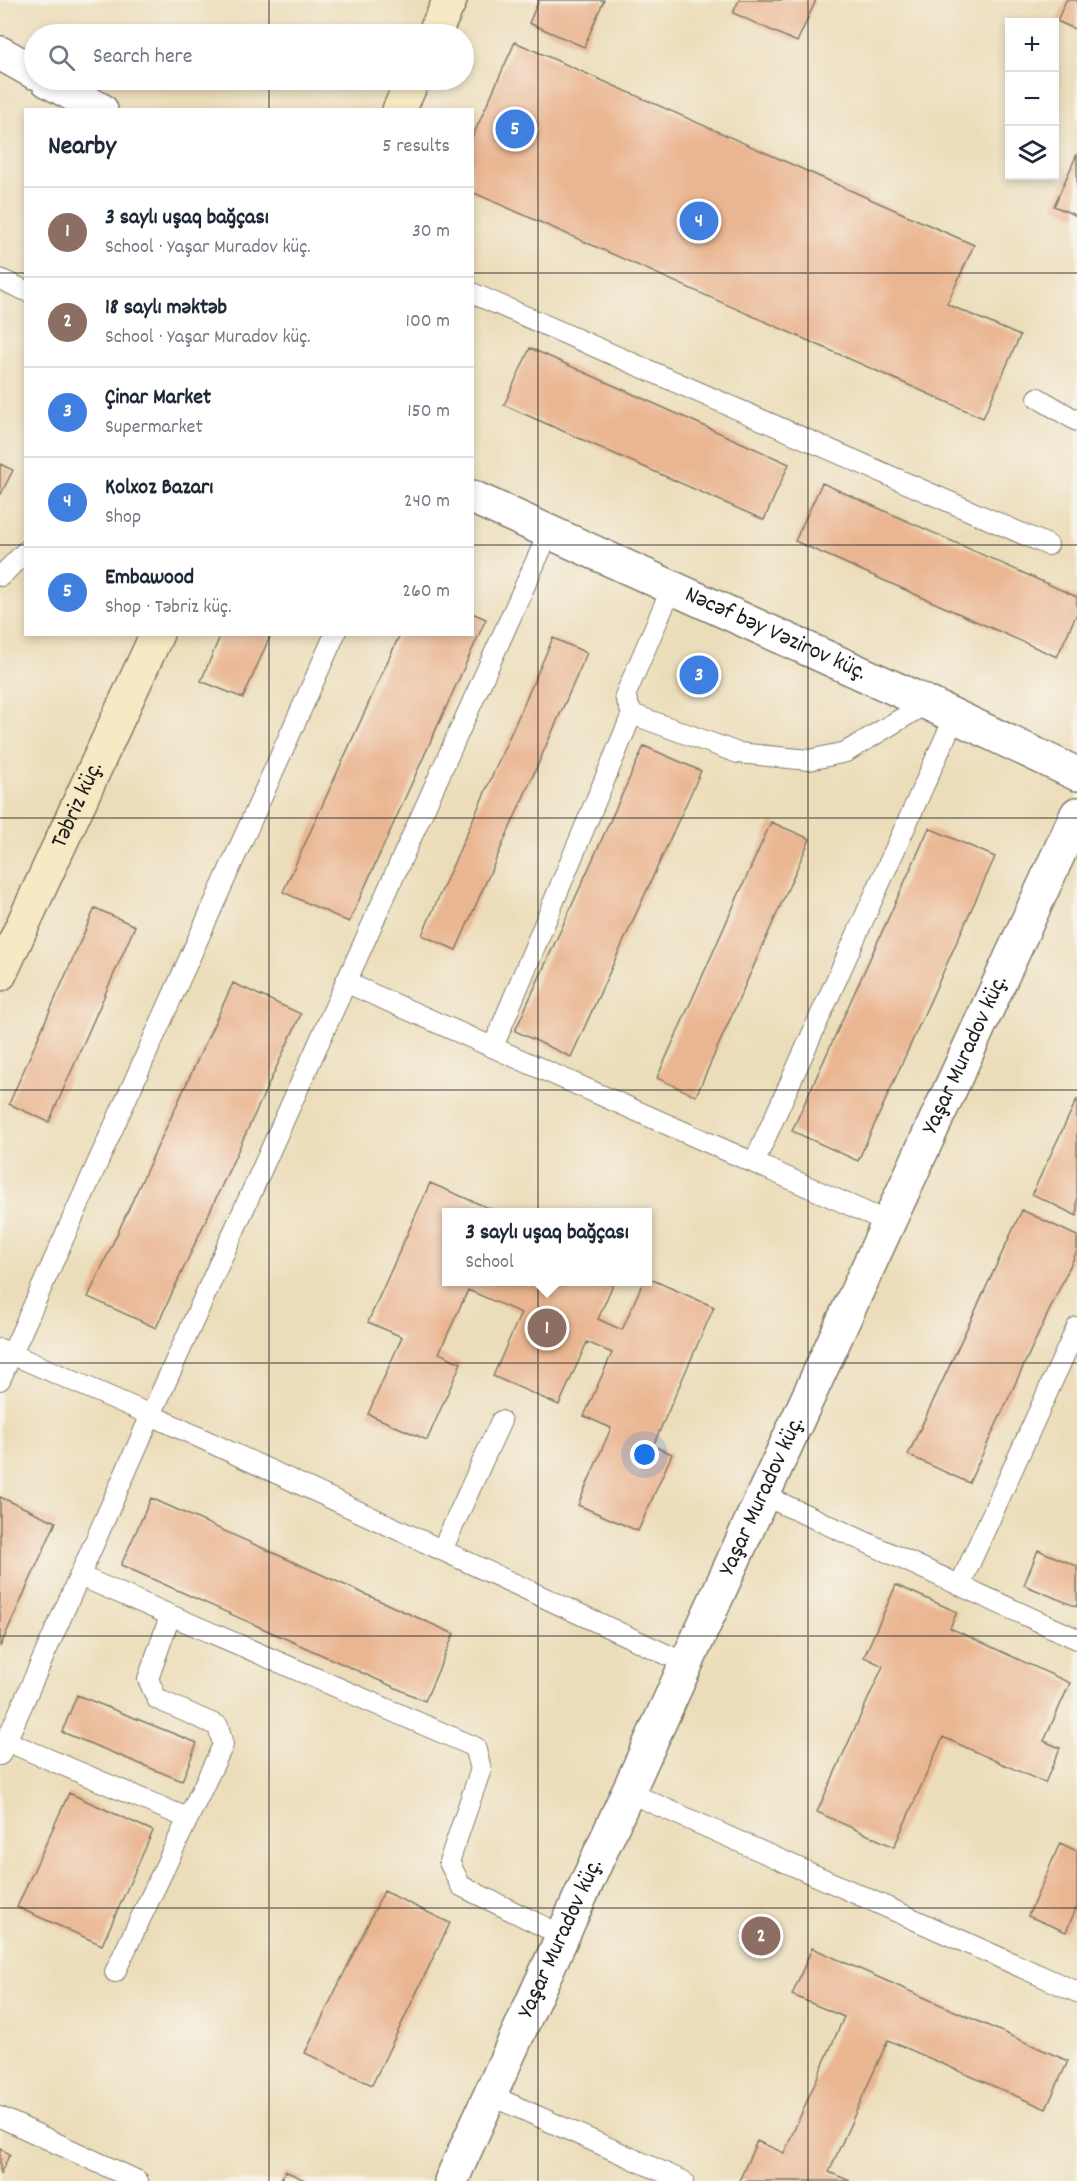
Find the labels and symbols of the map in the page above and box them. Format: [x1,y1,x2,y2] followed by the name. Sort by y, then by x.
[496,106,534,152] pin: 5
[680,198,718,244] pin: 4
[679,578,872,690] street label: Nəcəf bəy Vəzirov küç.
[680,652,718,698] pin: 3
[43,756,113,854] street label: Təbriz küç.
[914,970,1017,1140] street label: Yaşar Muradov küç.
[528,1306,566,1350] pin: 1
[711,1411,814,1582] street label: Yaşar Muradov küç.
[630,1440,659,1469] your location
[510,1854,612,2024] street label: Yaşar Muradov küç.
[742,1914,780,1958] pin: 2

